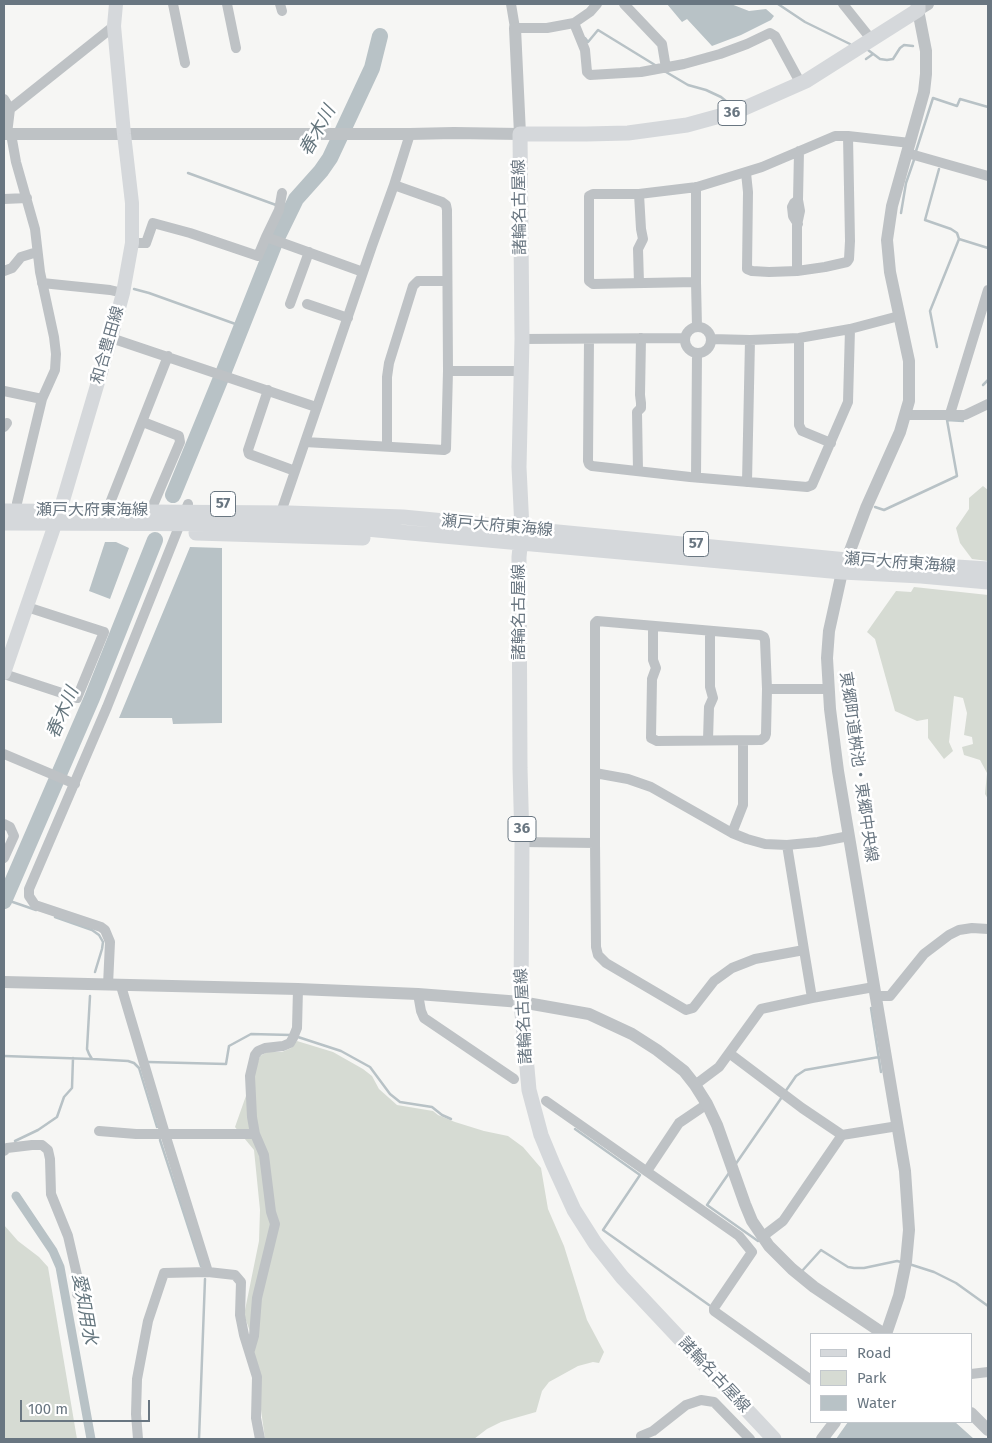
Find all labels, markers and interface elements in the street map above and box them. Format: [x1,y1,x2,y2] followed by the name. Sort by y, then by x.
[718,100,746,126] road number: 36
[295,102,341,160] water label: 春木川
[510,159,530,255] street label: 諸輪名古屋線
[88,304,128,386] street label: 和合豊田線
[210,492,236,516] road number: 57
[36,501,148,521] street label: 瀬戸大府東海線
[440,512,554,540] street label: 瀬戸大府東海線
[684,532,708,556] road number: 57
[843,550,957,576] street label: 瀬戸大府東海線
[510,564,530,660] street label: 諸輪名古屋線
[835,671,881,863] street label: 東郷町道桝池・東郷中央線
[43,684,83,742] water label: 春木川
[508,816,536,842] road number: 36
[512,968,536,1064] street label: 諸輪名古屋線
[67,1272,101,1346] water label: 愛知用水
[674,1333,754,1417] street label: 諸輪名古屋線
[810,1333,972,1423] legend
[857,1344,892,1362] text: Road
[857,1369,887,1387] text: Park
[22,1390,152,1422] scale bar
[857,1394,896,1412] text: Water
[28,1400,68,1418] text: 100 m

